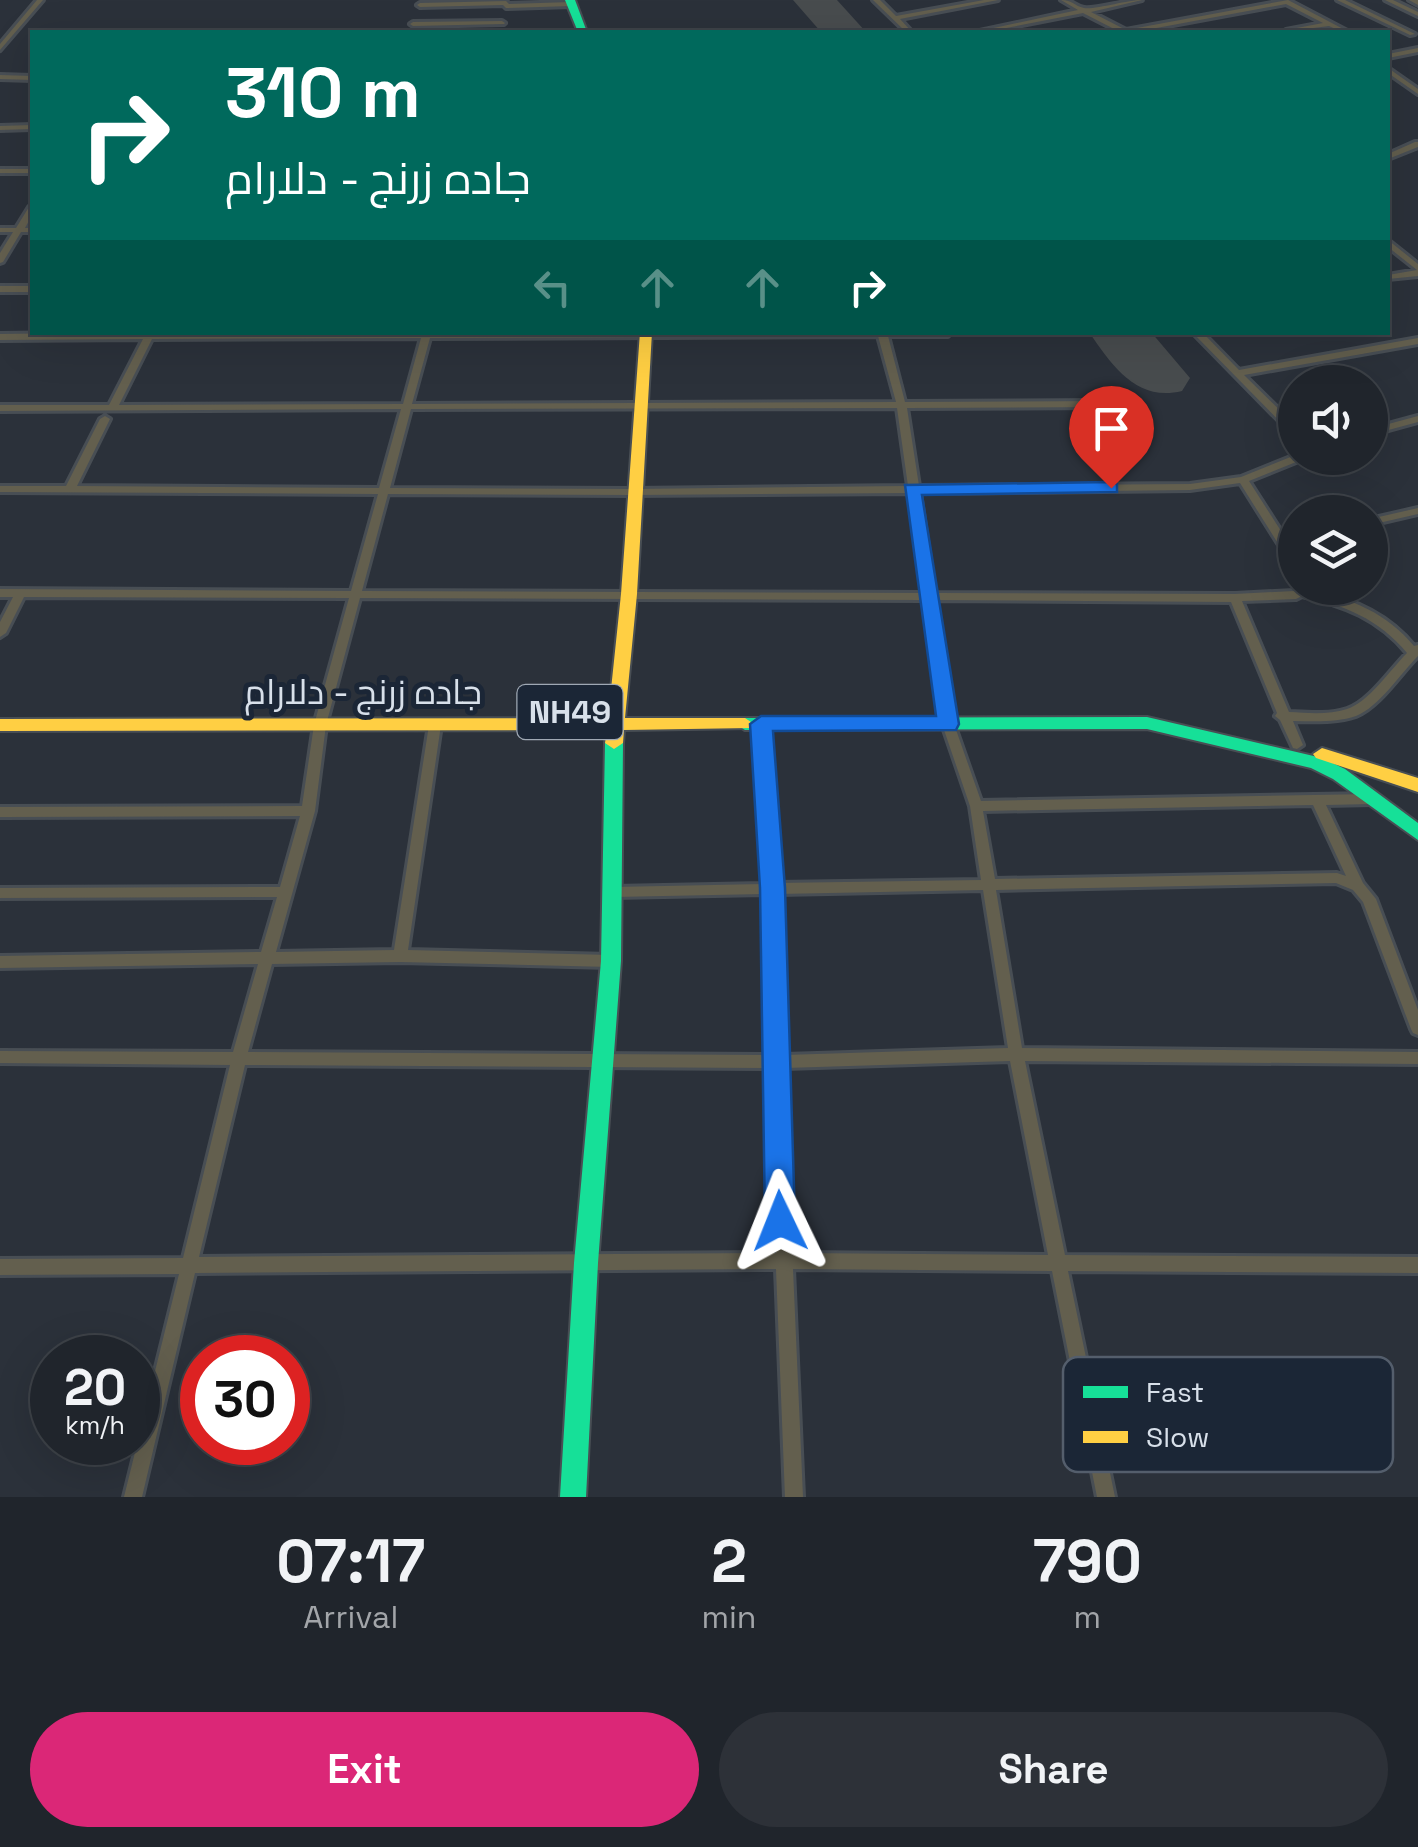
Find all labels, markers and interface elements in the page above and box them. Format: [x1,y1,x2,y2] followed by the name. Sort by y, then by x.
[225,48,421,137] text: 310 m
[60,70,190,200] icon: right
[225,150,531,207] text: جاده زرنج - دلارام
[525,260,580,315] icon: left
[630,260,685,315] icon: ahead
[735,260,790,315] icon: ahead
[840,260,895,315] icon: right
[1278,365,1388,605] map controls
[1278,365,1388,475] button: sound
[1069,386,1154,489] pin
[1084,401,1139,456] icon: arrive
[1278,495,1388,605] button: layers
[244,670,482,716] street label: جاده زرنج - دلارام
[518,685,622,739] road number: NH49
[728,1169,832,1273] position arrow
[180,1335,310,1465] speed limit sign: 30
[64,1356,126,1420] text: 20
[1063,1357,1393,1472] legend
[1146,1374,1204,1410] text: Fast
[65,1409,125,1441] text: km/h
[1146,1419,1209,1455] text: Slow
[276,1523,425,1600] text: 07:17
[711,1523,747,1600] text: 2
[1033,1523,1142,1600] text: 790
[303,1597,398,1637] text: Arrival
[701,1597,756,1637] text: min
[1073,1597,1101,1637] text: m
[30,1712,699,1827] button: Exit
[719,1712,1388,1827] button: Share

